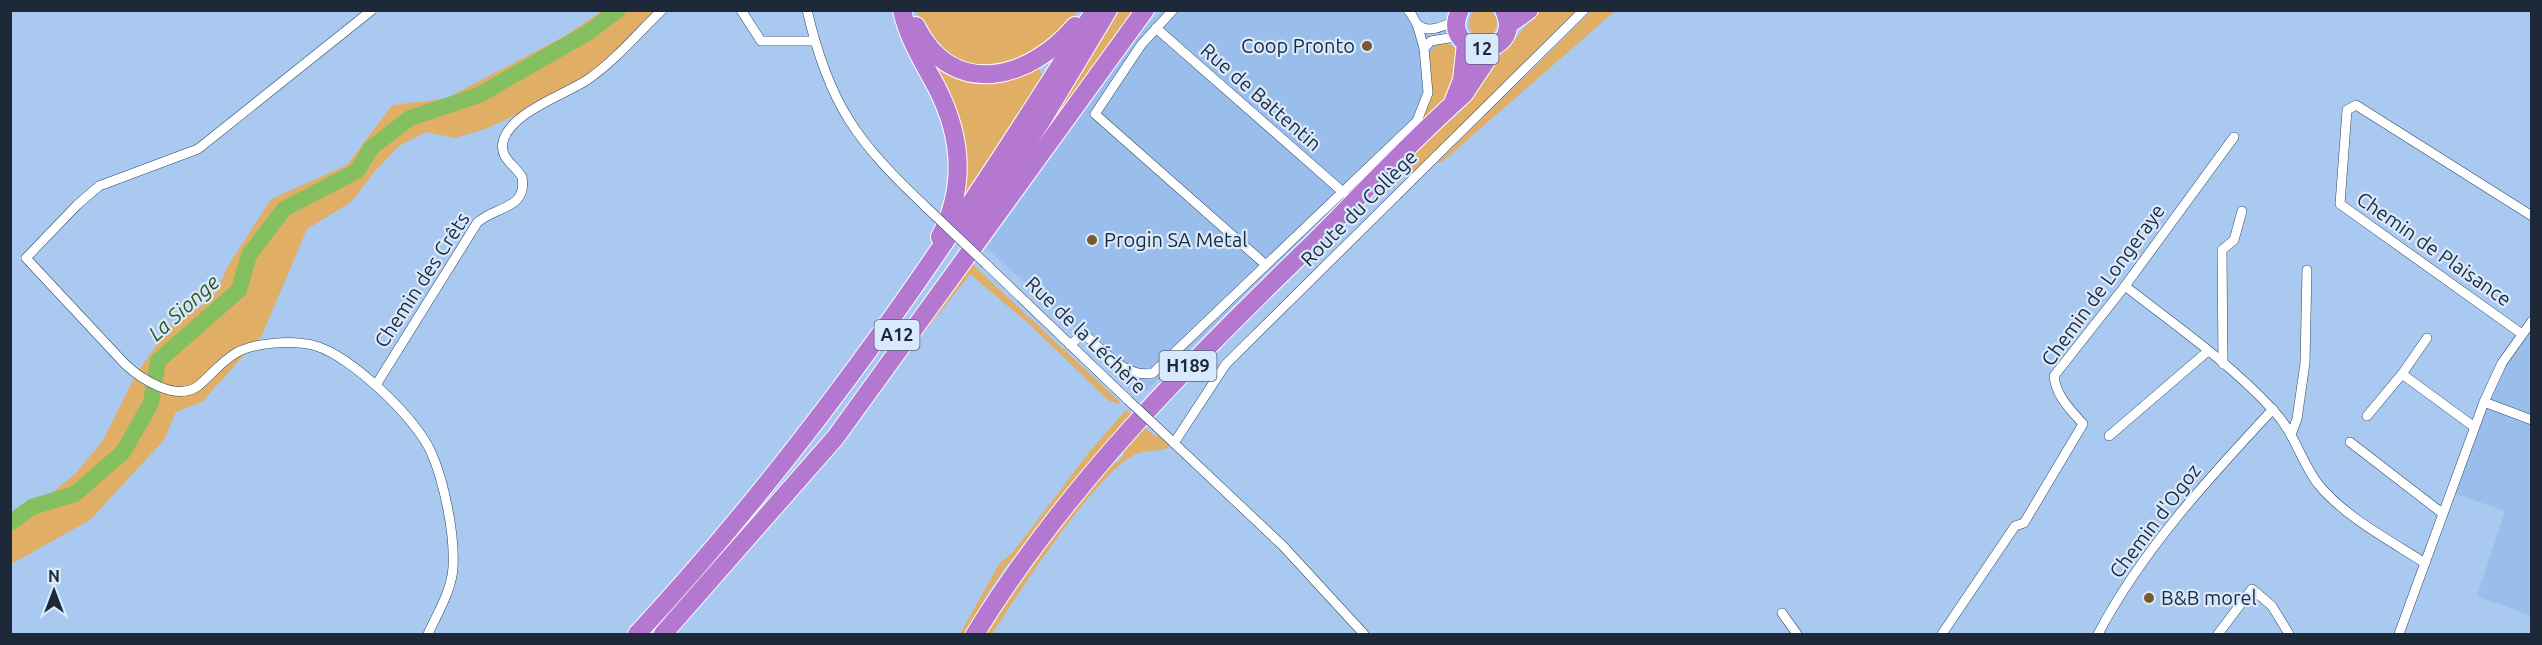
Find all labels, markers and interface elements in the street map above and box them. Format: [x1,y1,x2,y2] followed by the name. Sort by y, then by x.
[1241,34,1355,57] place label: Coop Pronto
[1466,34,1498,64] road number: 12
[1196,38,1326,155] street label: Rue de Battentin
[1360,39,1374,53] marker: Coop Pronto
[1296,145,1421,270] street label: Route du Collège
[2353,187,2516,311] street label: Chemin de Plaisance
[2036,199,2169,370] street label: Chemin de Longeraye
[369,208,474,352] street label: Chemin des Crêts
[1104,228,1247,251] place label: Progin SA Metal
[1085,233,1099,247] marker: Progin SA Metal
[143,269,224,345] water label: La Sionge
[1021,271,1151,398] street label: Rue de la Léchère
[874,320,920,350] road number: A12
[1160,351,1216,381] road number: H189
[2104,459,2205,582] street label: Chemin d'Ogoz
[24,561,84,621] north arrow
[48,567,60,585] text: N
[2161,586,2257,609] place label: B&B morel
[2142,591,2156,605] marker: B&B morel

